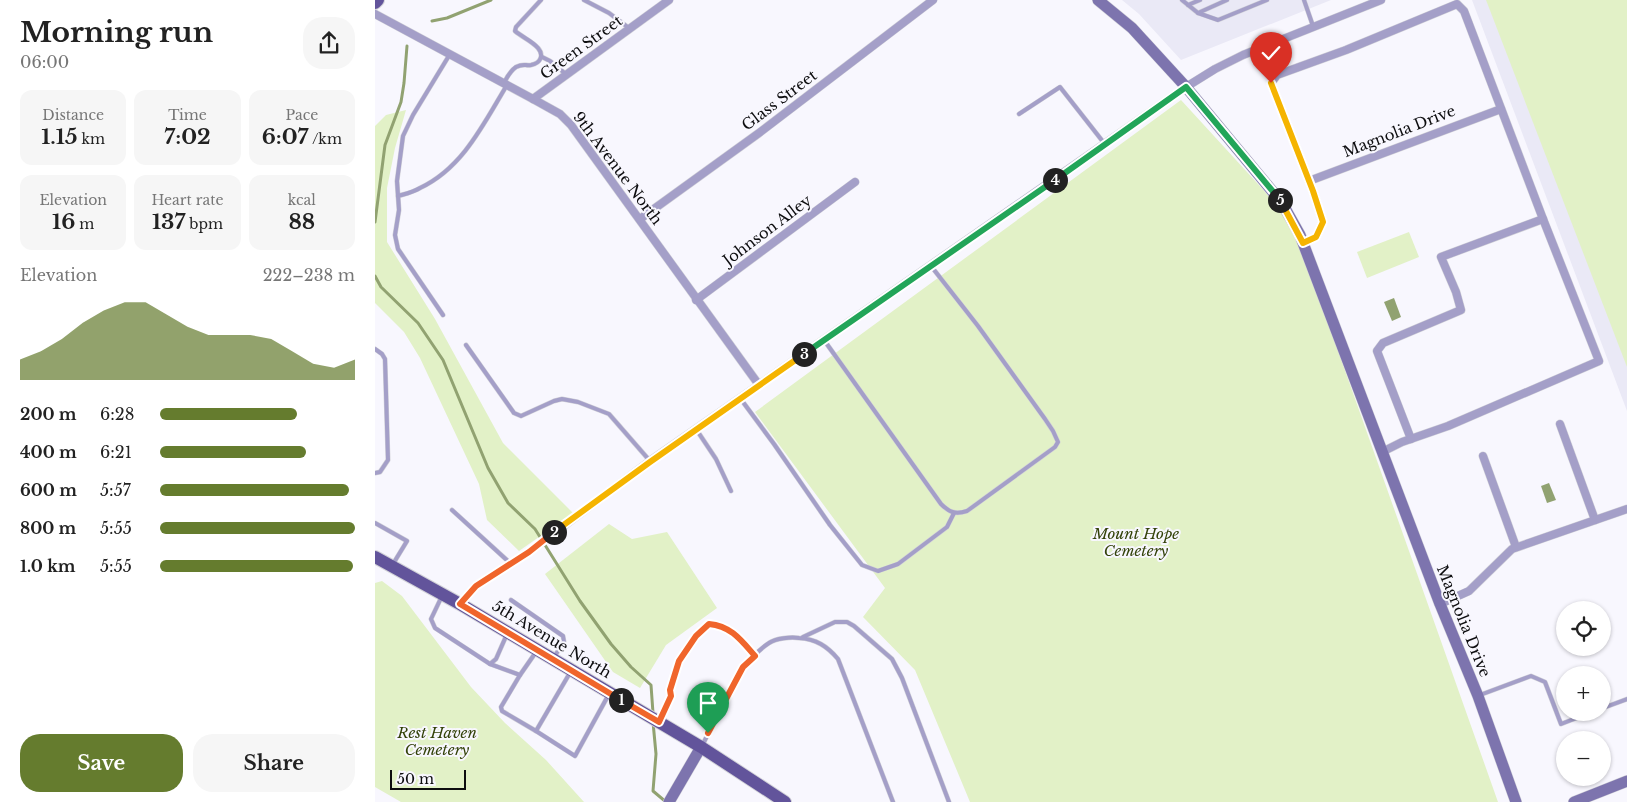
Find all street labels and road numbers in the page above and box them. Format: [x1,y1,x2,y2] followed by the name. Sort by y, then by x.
[536,11,626,83] street label: Green Street
[738,65,821,134] street label: Glass Street
[1340,101,1458,161] street label: Magnolia Drive
[569,108,667,228] street label: 9th Avenue North
[717,190,815,271] street label: Johnson Alley
[1433,562,1495,680] street label: Magnolia Drive
[489,596,615,682] street label: 5th Avenue North

